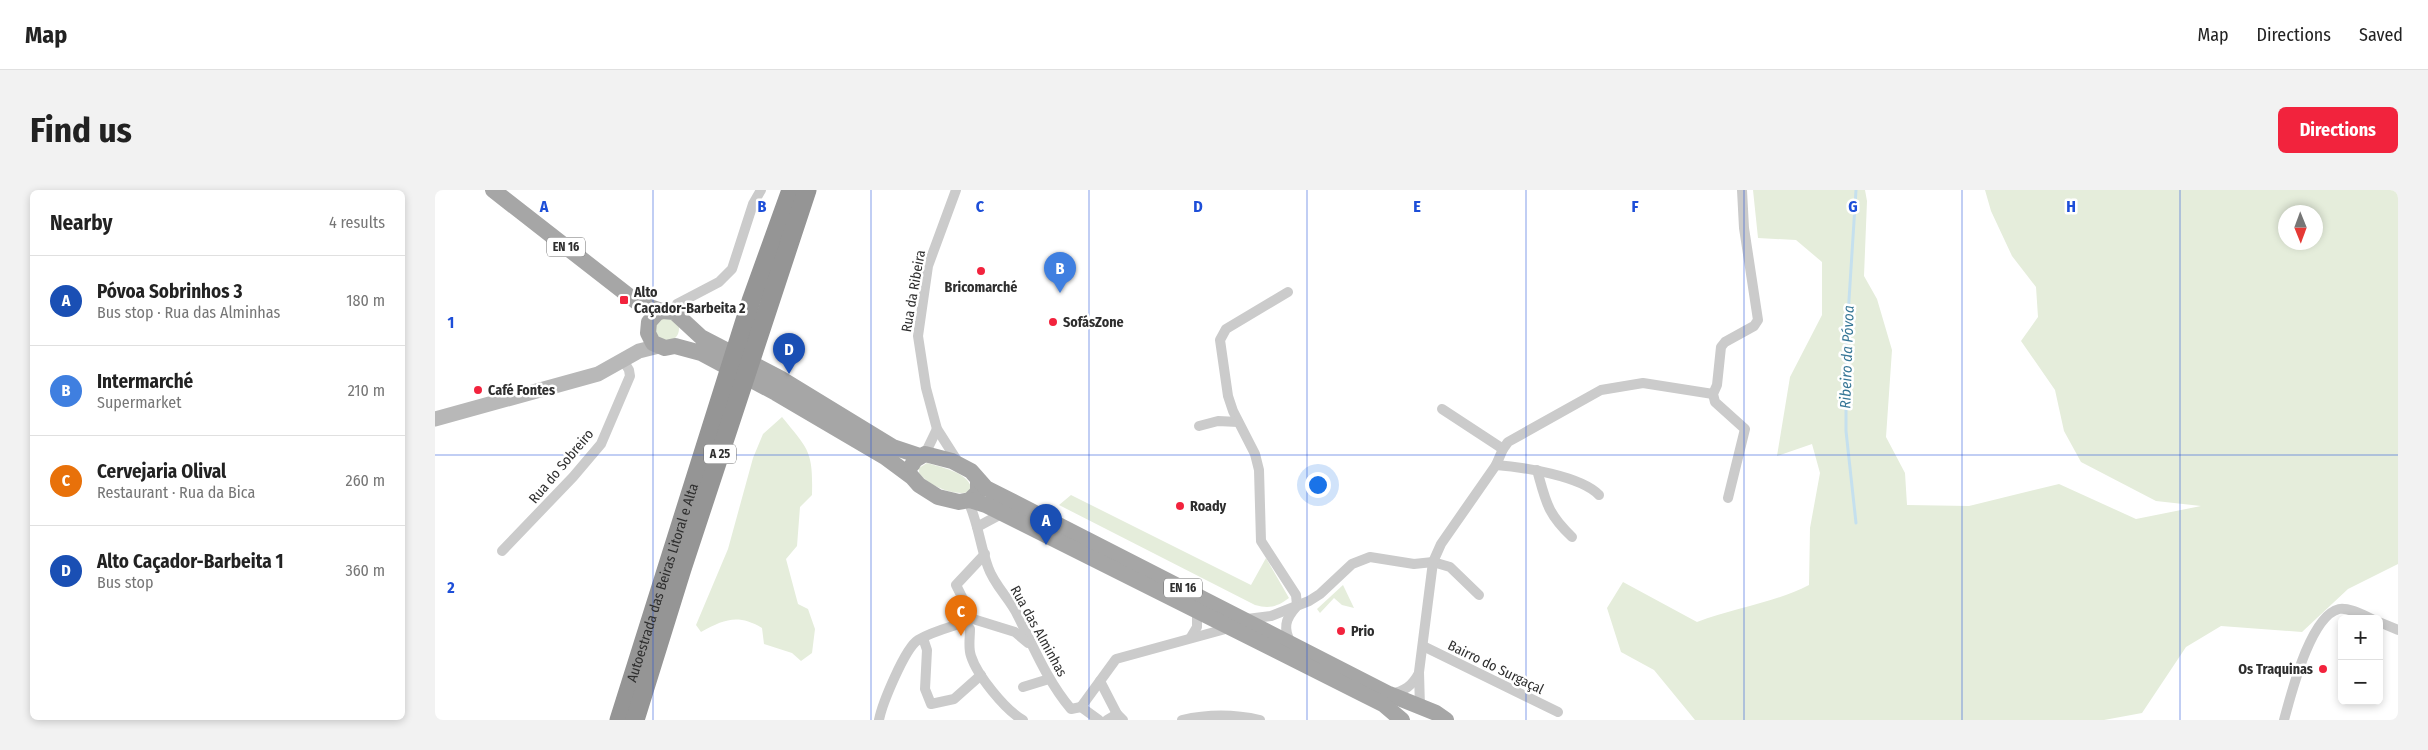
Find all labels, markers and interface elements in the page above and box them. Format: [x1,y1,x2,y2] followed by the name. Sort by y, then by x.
[25,21,67,49] text: Map
[2197,24,2229,46] text: Map
[2257,24,2331,46] text: Directions
[2359,24,2403,46] text: Saved
[2278,107,2398,153] button: Directions
[30,109,132,151] text: Find us
[539,197,549,216] text: A
[758,197,767,216] text: B
[976,197,985,216] text: C
[1193,197,1203,216] text: D
[1413,197,1421,216] text: E
[1631,197,1639,216] text: F
[1848,197,1858,216] text: G
[2066,197,2076,216] text: H
[2278,205,2323,250] north arrow
[50,210,112,236] text: Nearby
[329,213,385,232] text: 4 results
[547,238,585,256] road number: EN 16
[898,249,929,333] street label: Rua da Ribeira
[1044,252,1076,293] pin: B
[975,265,987,277] marker: Bricomarché
[945,279,1017,296] place label: Bricomarché
[97,280,242,303] text: Póvoa Sobrinhos 3
[633,284,746,318] place label: Alto Caçador-Barbeita 2
[62,291,70,310] text: A
[346,291,385,310] text: 180 m
[618,294,630,306] marker: Alto Caçador-Barbeita 2
[97,303,280,322] text: Bus stop · Rua das Alminhas
[1836,305,1858,409] water label: Ribeiro da Póvoa
[448,313,454,332] text: 1
[1063,314,1124,331] place label: SofásZone
[1047,316,1059,328] marker: SofásZone
[773,333,805,374] pin: D
[97,370,193,393] text: Intermarché
[62,381,70,400] text: B
[348,381,385,400] text: 210 m
[488,382,555,399] place label: Café Fontes
[472,384,484,396] marker: Café Fontes
[97,393,181,412] text: Supermarket
[525,426,597,507] street label: Rua do Sobreiro
[704,444,736,464] road number: A 25
[97,460,226,483] text: Cervejaria Olival
[62,471,70,490] text: C
[346,471,385,490] text: 260 m
[1305,472,1331,498] your location
[623,481,702,684] street label: Autoestrada das Beiras Litoral e Alta
[97,483,255,502] text: Restaurant · Rua da Bica
[1190,498,1227,515] place label: Roady
[1174,500,1186,512] marker: Roady
[1030,504,1062,545] pin: A
[97,550,284,573] text: Alto Caçador-Barbeita 1
[61,561,71,580] text: D
[345,561,385,580] text: 360 m
[97,573,153,592] text: Bus stop
[446,578,455,597] text: 2
[1164,578,1202,598] road number: EN 16
[1007,583,1071,680] street label: Rua das Alminhas
[945,595,977,636] pin: C
[2338,615,2383,705] map controls
[2338,615,2383,660] button: +
[1351,623,1375,640] place label: Prio
[1335,625,1347,637] marker: Prio
[1445,637,1547,698] street label: Bairro do Surgaçal
[2338,660,2383,705] button: −
[2238,661,2313,678] place label: Os Traquinas
[2317,663,2329,675] marker: Os Traquinas

